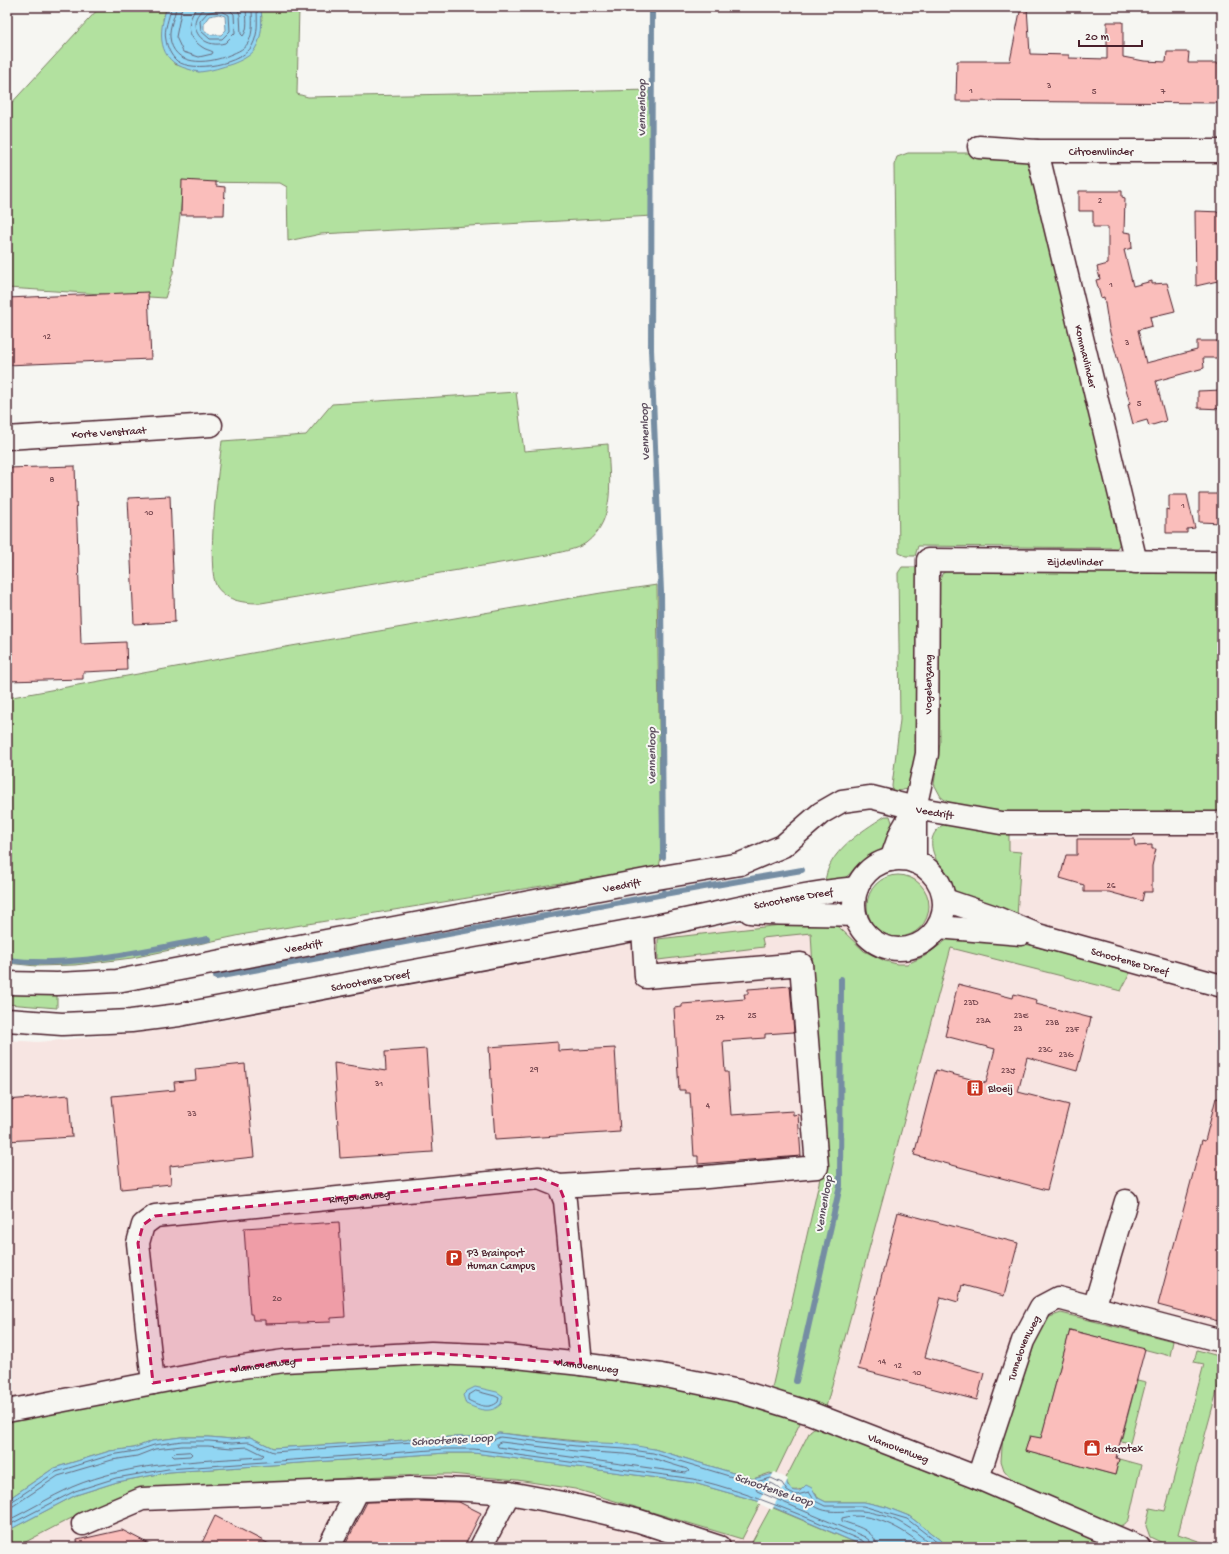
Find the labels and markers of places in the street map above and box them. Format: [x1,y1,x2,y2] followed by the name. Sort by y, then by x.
[965,1078,985,1098] building icon: Bloeij
[987,1084,1013,1096] place label: Bloeij
[444,1248,464,1268] parking icon: P3 Brainport Human Campus
[466,1248,536,1273] place label: P3 Brainport Human Campus
[1082,1438,1102,1458] shop icon: Harotex
[1105,1444,1143,1456] place label: Harotex

